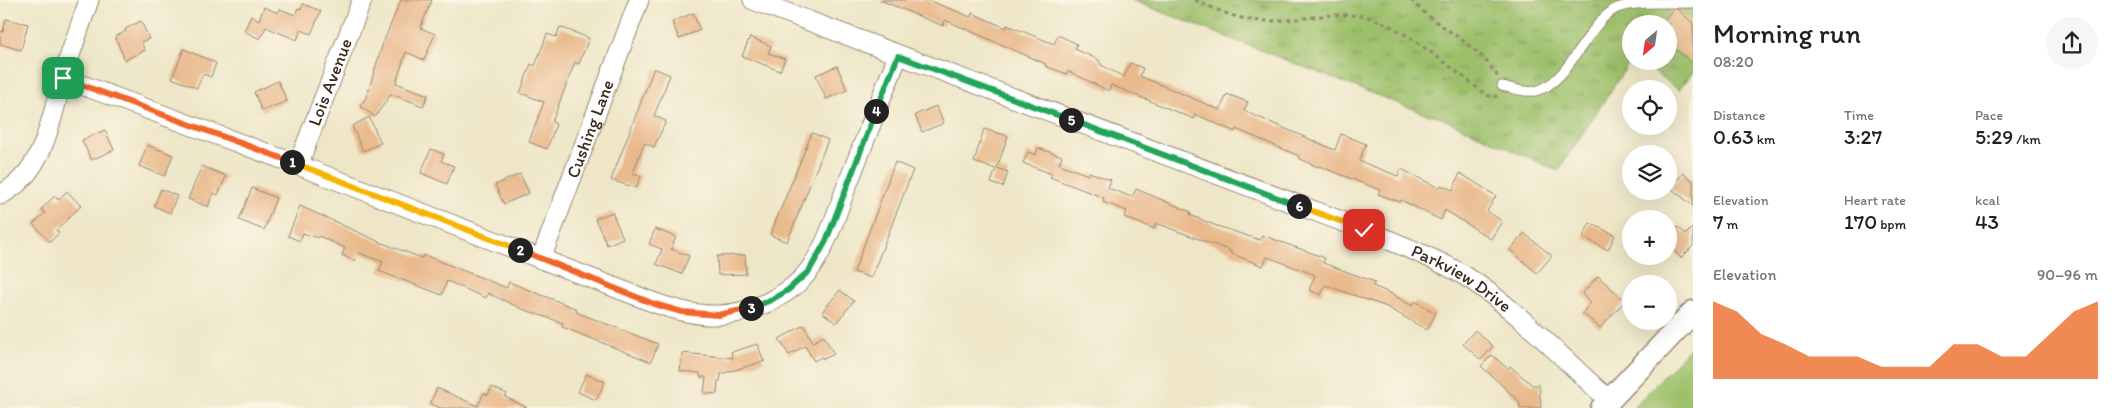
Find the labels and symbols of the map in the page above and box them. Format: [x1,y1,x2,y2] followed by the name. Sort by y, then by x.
[1622,15,1678,70] north arrow
[303,35,357,129] street label: Lois Avenue
[42,57,84,99] pin
[562,77,619,181] street label: Cushing Lane
[864,98,888,124] pin: 4
[1058,108,1084,132] pin: 5
[280,150,304,174] pin: 1
[1286,194,1312,218] pin: 6
[1343,209,1385,251] pin
[508,238,532,262] pin: 2
[1408,240,1516,317] street label: Parkview Drive
[738,296,764,320] pin: 3

